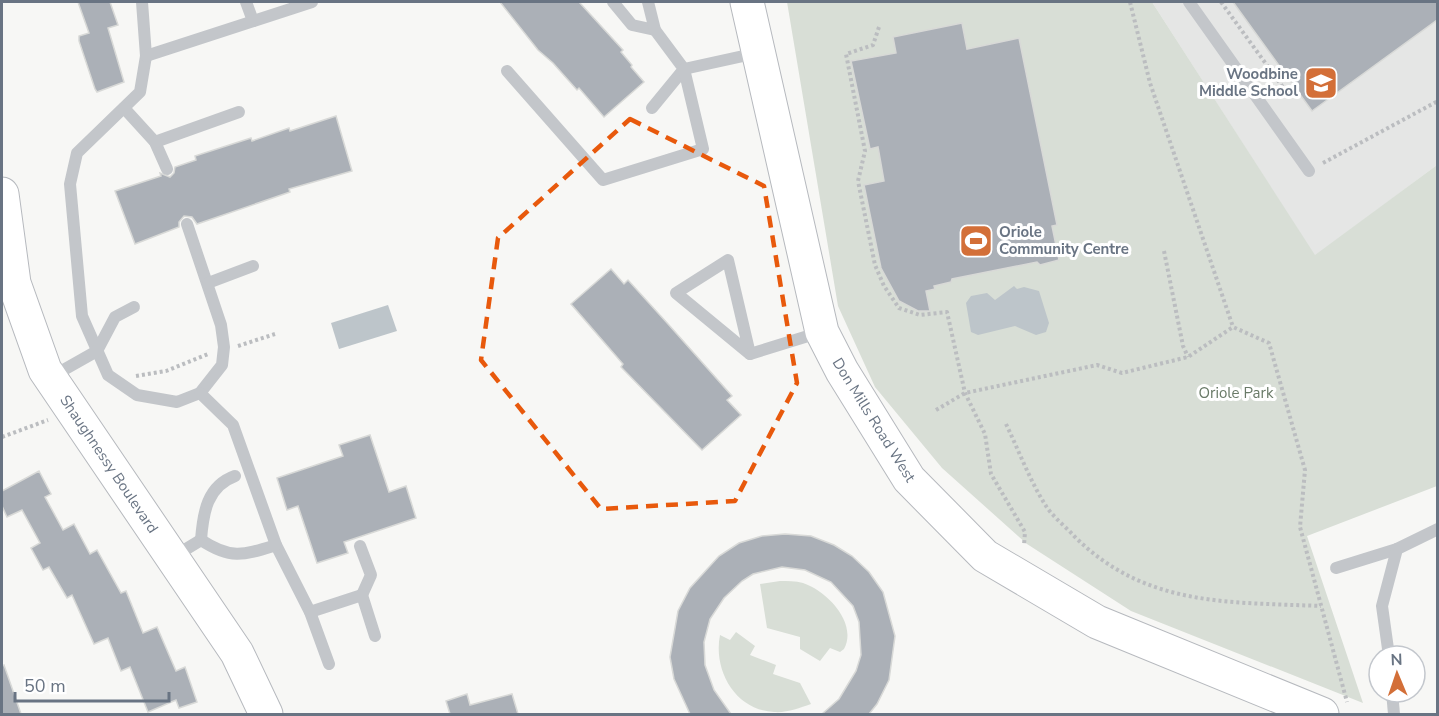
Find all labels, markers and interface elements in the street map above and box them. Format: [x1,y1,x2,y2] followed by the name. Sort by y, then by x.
[1199,64,1298,101] place label: Woodbine Middle School
[1303,65,1339,101] school or university icon: Woodbine Middle School
[999,222,1129,259] place label: Oriole Community Centre
[958,223,994,259] sports icon: Oriole Community Centre
[828,354,921,486] street label: Don Mills Road West
[1199,383,1274,403] park label: Oriole Park
[55,391,163,537] street label: Shaughnessy Boulevard
[1367,644,1427,704] north arrow
[1390,649,1403,671] text: N
[15,665,170,703] scale bar
[24,674,66,698] text: 50 m

